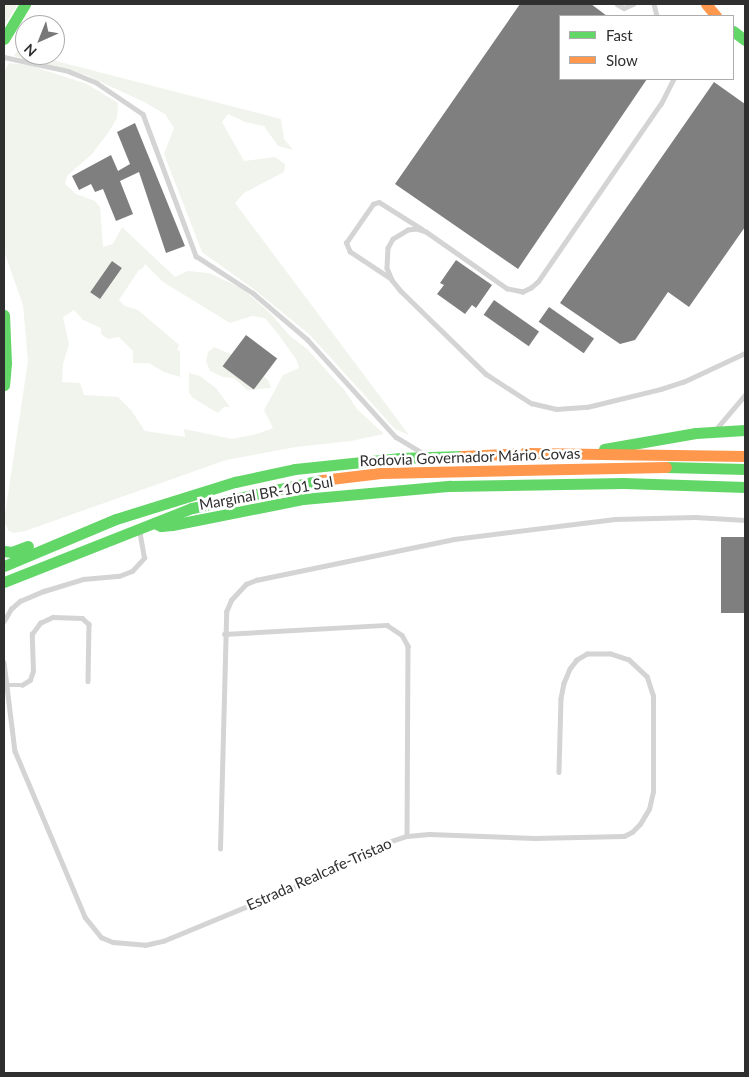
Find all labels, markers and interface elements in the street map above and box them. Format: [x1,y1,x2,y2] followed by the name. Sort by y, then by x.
[15,15,65,65] north arrow
[559,15,734,80] legend
[606,26,633,44] text: Fast
[20,41,40,60] text: N
[606,51,638,69] text: Slow
[359,444,581,470] street label: Rodovia Governador Mário Covas
[198,472,334,514] street label: Marginal BR-101 Sul
[244,834,394,914] street label: Estrada Realcafe-Tristao

